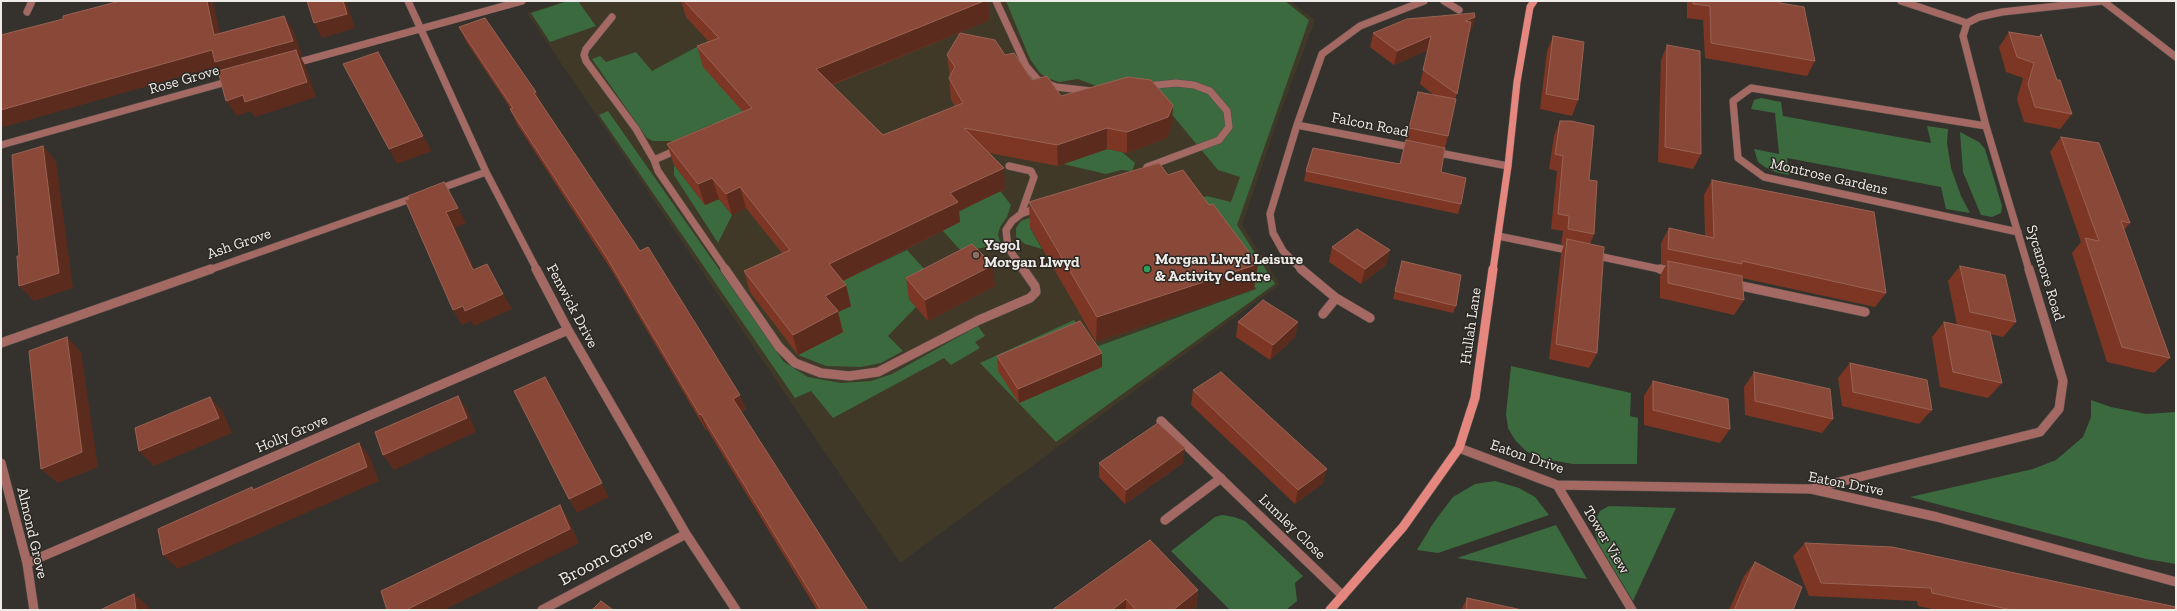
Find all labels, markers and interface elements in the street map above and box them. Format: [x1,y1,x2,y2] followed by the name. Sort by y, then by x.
[147,61,221,99] street label: Rose Grove
[1330,109,1410,141] street label: Falcon Road
[1768,155,1890,199] street label: Montrose Gardens
[2022,223,2068,323] street label: Sycamore Road
[205,225,273,263] street label: Ash Grove
[984,237,1080,272] place label: Ysgol Morgan Llwyd
[971,250,981,260] marker: Ysgol Morgan Llwyd
[1155,251,1303,286] place label: Morgan Llwyd Leisure & Activity Centre
[542,261,602,351] street label: Fenwick Drive
[1142,264,1152,274] marker: Morgan Llwyd Leisure & Activity Centre
[1457,286,1485,366] street label: Hullah Lane
[253,411,331,457] street label: Holly Grove
[1488,436,1566,478] street label: Eaton Drive
[1807,468,1885,500] street label: Eaton Drive
[13,486,51,580] street label: Almond Grove
[1255,491,1329,563] street label: Lumley Close
[1579,503,1633,577] street label: Tower View
[556,523,656,591] street label: Broom Grove

